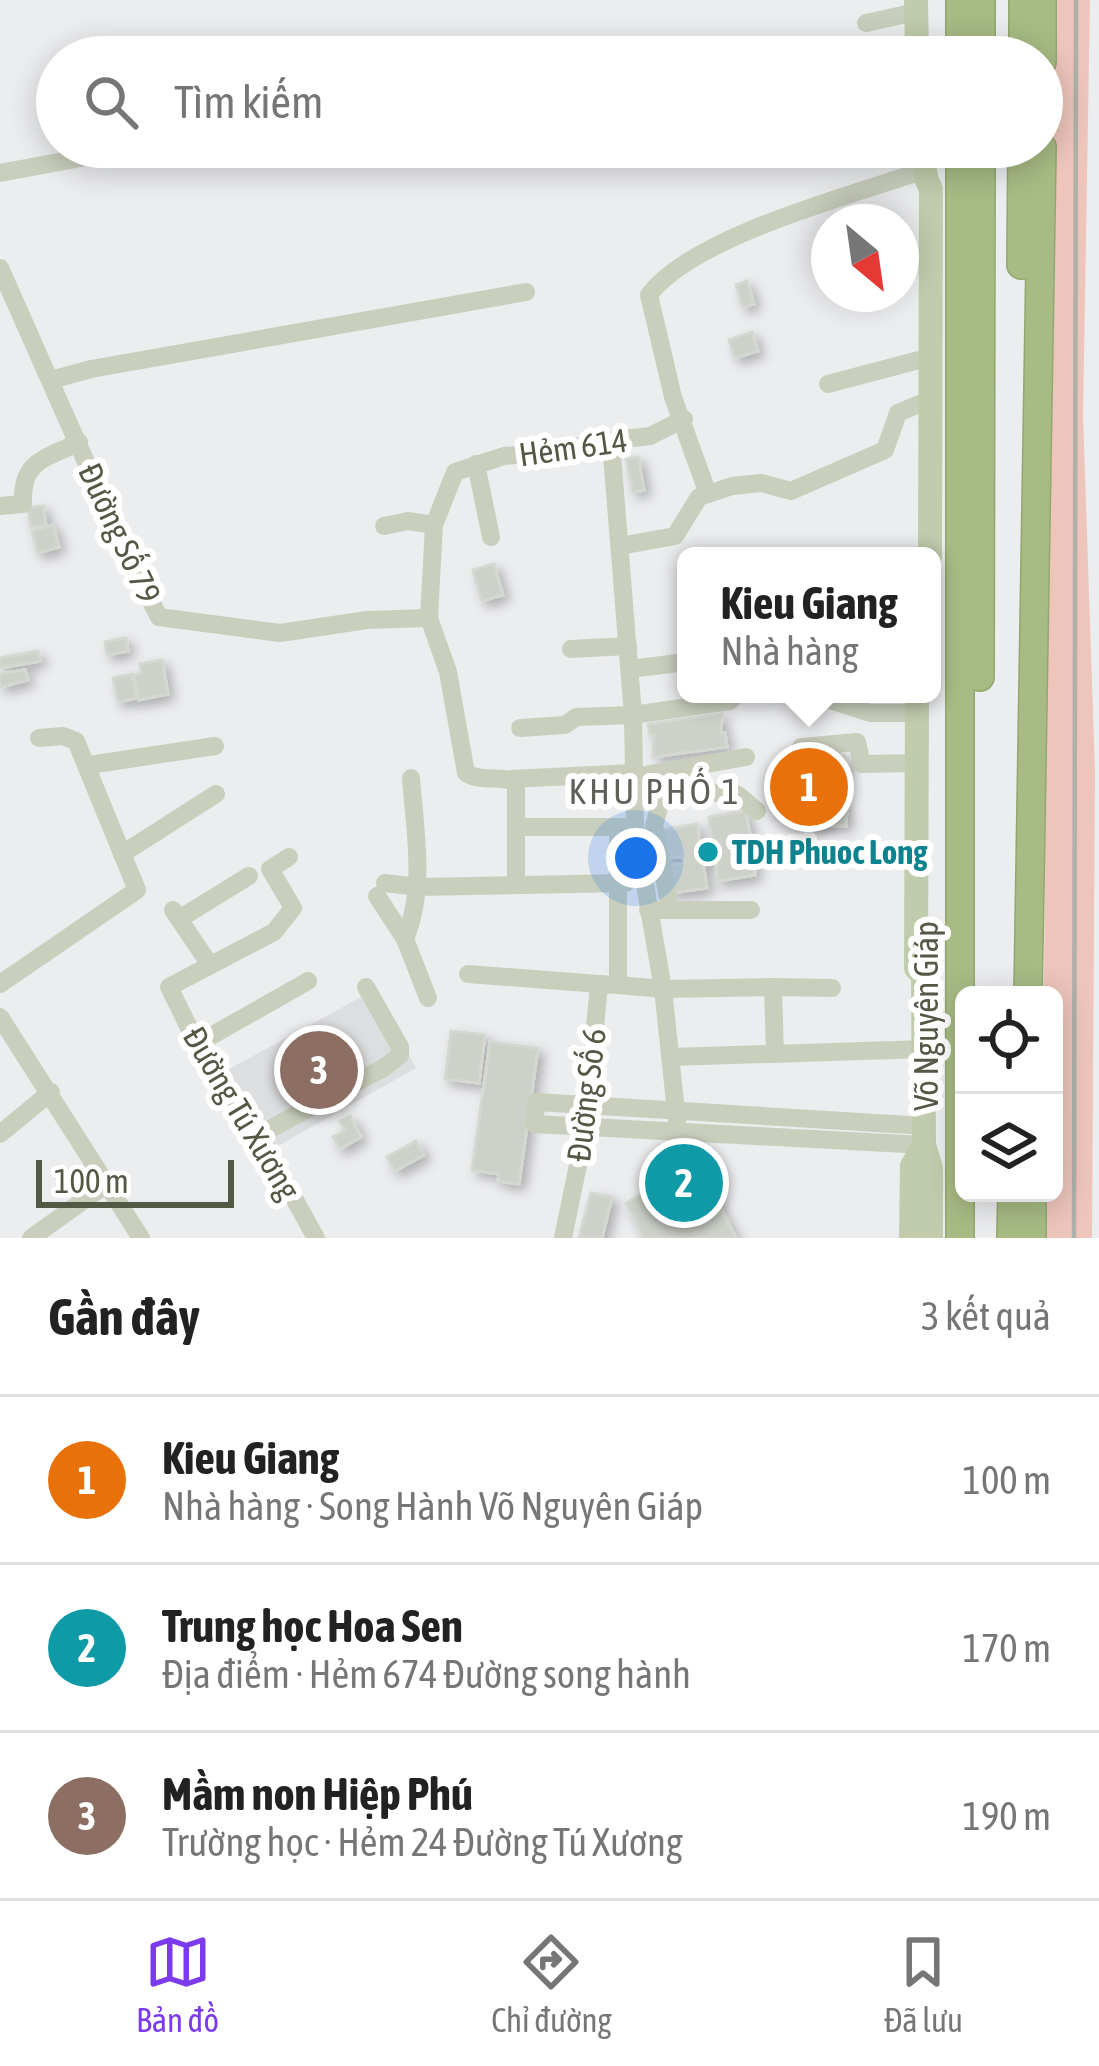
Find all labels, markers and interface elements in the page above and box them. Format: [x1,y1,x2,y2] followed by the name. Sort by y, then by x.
[36,36,1063,168] search box
[78,69,144,135] icon: search
[174,76,323,128] text: Tìm kiếm
[811,204,919,312] north arrow
[516,421,630,473] street label: Hẻm 614
[71,457,169,609] street label: Đường Số 79
[677,547,941,703] popup
[720,577,898,629] text: Kieu Giang
[720,629,859,673] text: Nhà hàng
[770,742,848,832] pin: 1
[568,767,742,812] district label: KHU PHỐ 1
[606,828,666,888] your location
[732,833,928,871] place label: TDH Phuoc Long
[695,839,721,865] marker: TDH Phuoc Long
[907,921,945,1111] street label: Võ Nguyên Giáp
[955,986,1063,1202] map controls
[955,986,1063,1094] button: locate
[176,1020,309,1207] street label: Đường Tú Xương
[280,1025,358,1115] pin: 3
[559,1026,613,1164] street label: Đường Số 6
[955,1094,1063,1202] button: layers
[645,1138,723,1228] pin: 2
[36,1154,234,1207] scale bar
[54,1162,129,1200] text: 100 m
[48,1287,200,1346] text: Gần đây
[921,1294,1051,1338] text: 3 kết quả
[162,1432,339,1484] text: Kieu Giang
[78,1458,96,1502] text: 1
[963,1458,1051,1502] text: 100 m
[162,1484,703,1528] text: Nhà hàng · Song Hành Võ Nguyên Giáp
[162,1600,463,1652] text: Trung học Hoa Sen
[78,1626,96,1670] text: 2
[963,1626,1051,1670] text: 170 m
[162,1652,691,1696] text: Địa điểm · Hẻm 674 Đường song hành
[162,1768,473,1820] text: Mầm non Hiệp Phú
[78,1794,96,1838] text: 3
[963,1794,1051,1838] text: 190 m
[162,1820,683,1864] text: Trường học · Hẻm 24 Đường Tú Xương
[136,1929,219,2039] tab: Bản đồ
[491,1929,612,2039] tab: Chỉ đường
[884,1929,963,2039] tab: Đã lưu

